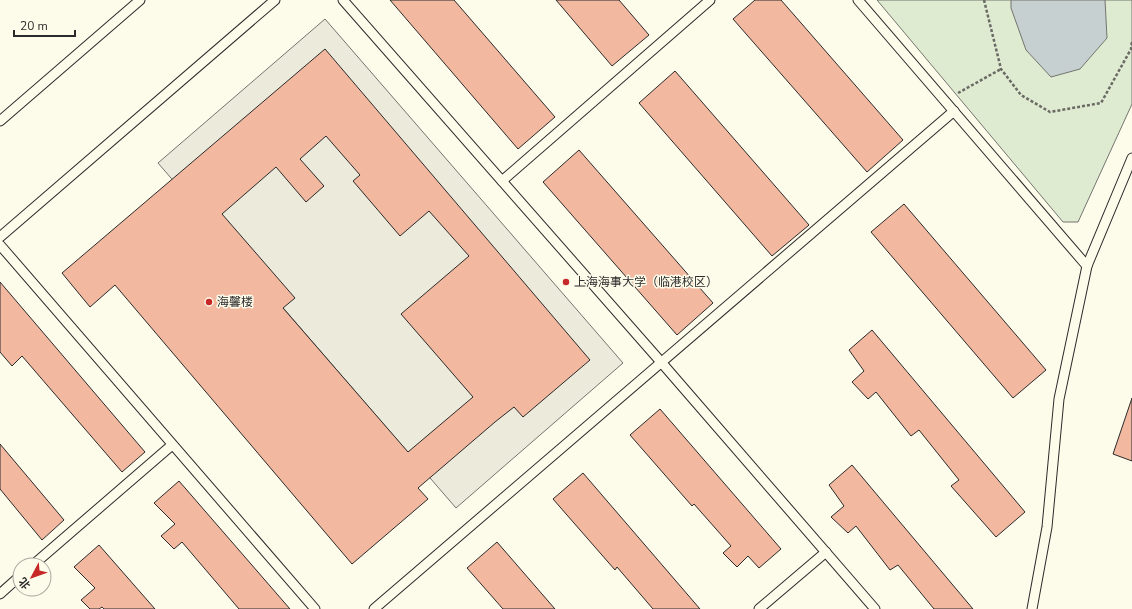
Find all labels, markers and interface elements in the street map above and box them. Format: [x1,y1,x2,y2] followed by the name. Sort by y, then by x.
[14,12,75,38] scale bar
[20,18,48,34] text: 20 m
[574,274,718,290] place label: 上海海事大学（临港校区）
[561,277,571,287] marker: 上海海事大学（临港校区）
[217,294,253,310] place label: 海馨楼
[204,297,214,307] marker: 海馨楼
[12,557,52,597] north arrow
[16,574,34,592] text: 北

